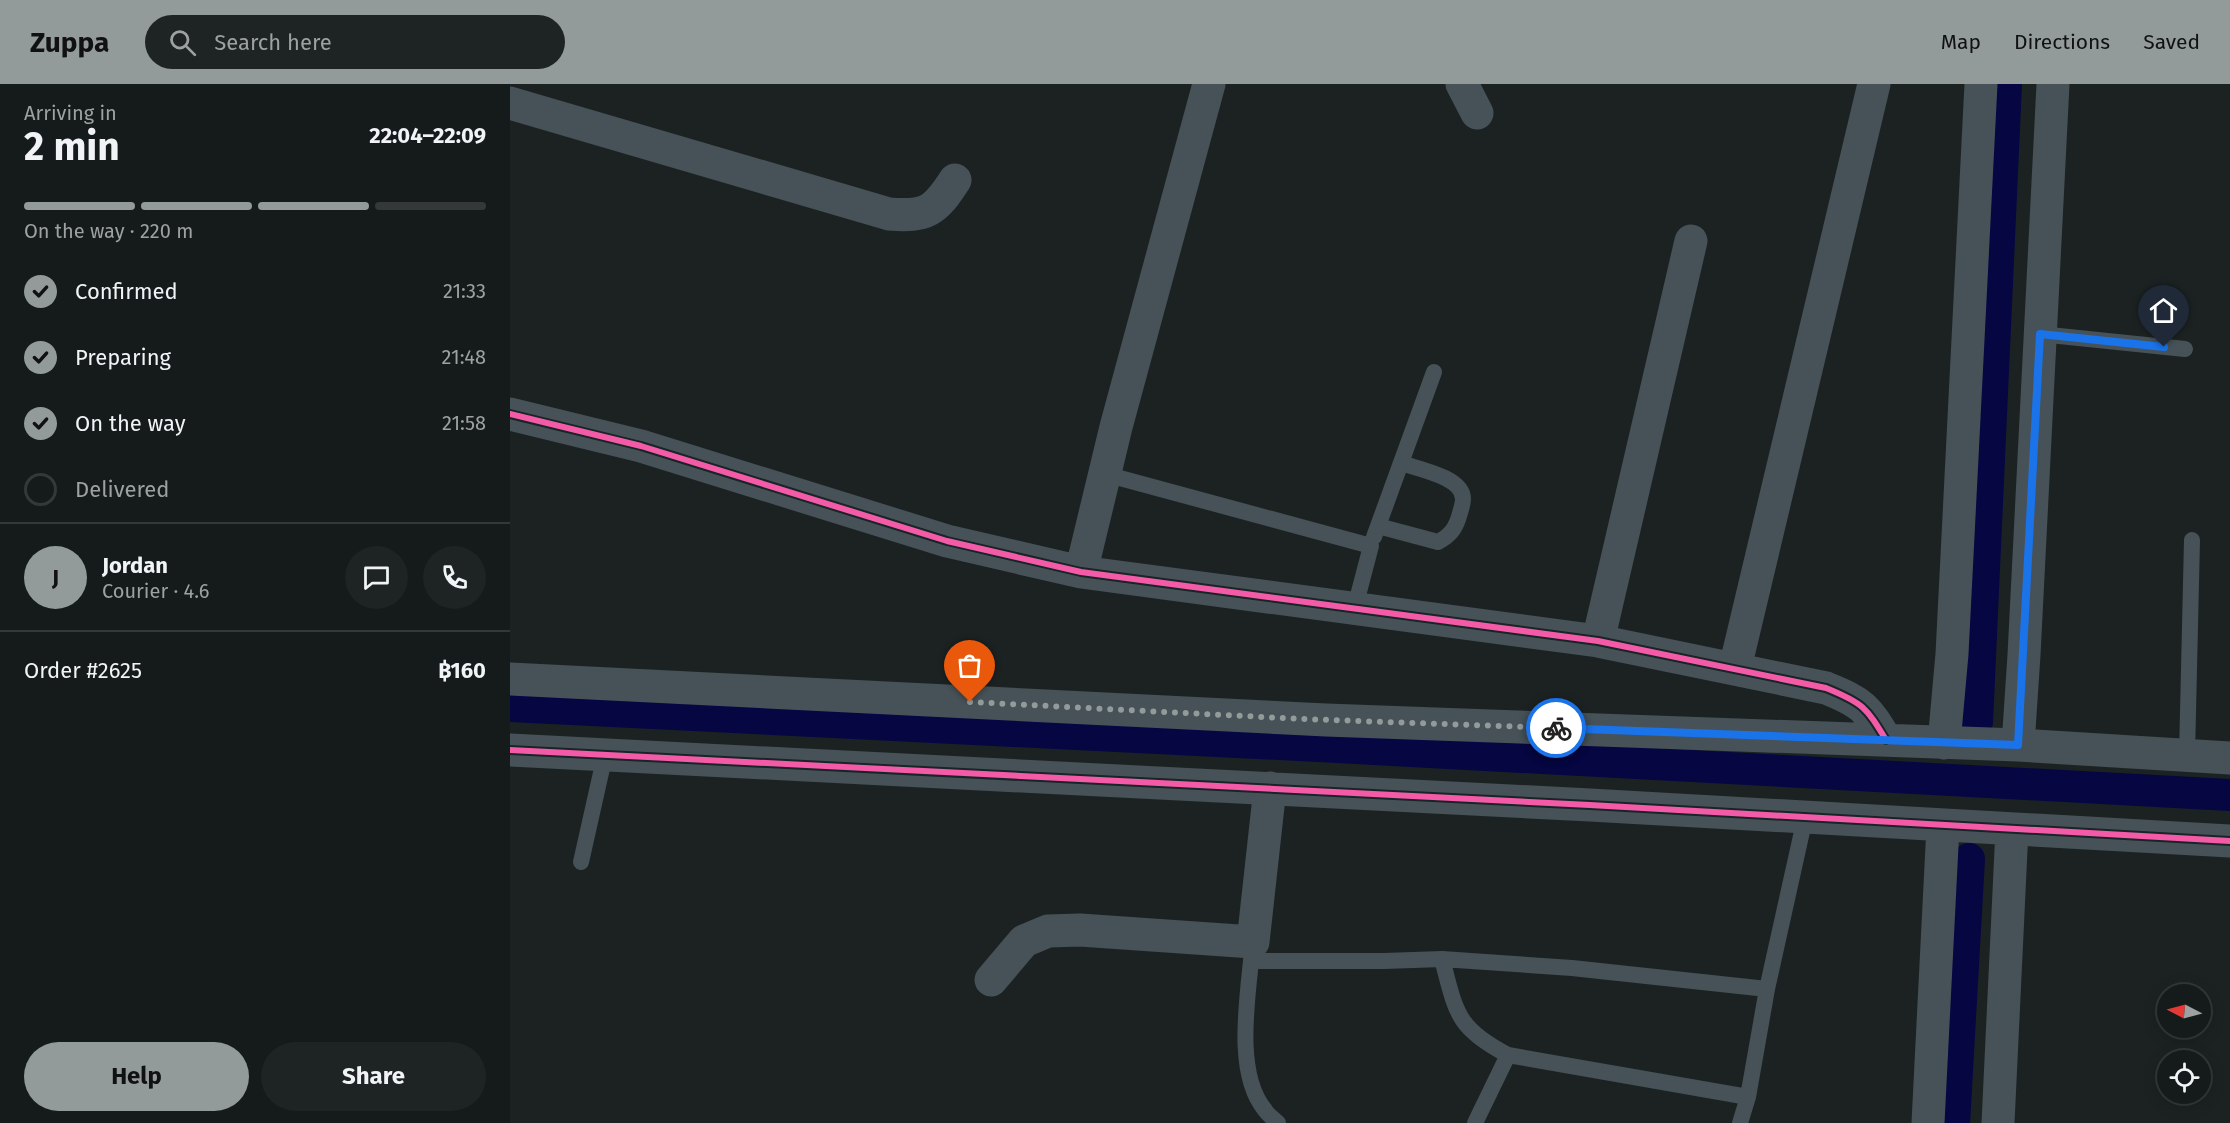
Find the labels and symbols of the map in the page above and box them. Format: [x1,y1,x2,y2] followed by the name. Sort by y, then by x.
[2138,285,2189,347] pin
[944,640,995,702] pin
[1526,698,1586,758] courier
[2157,984,2211,1038] north arrow

